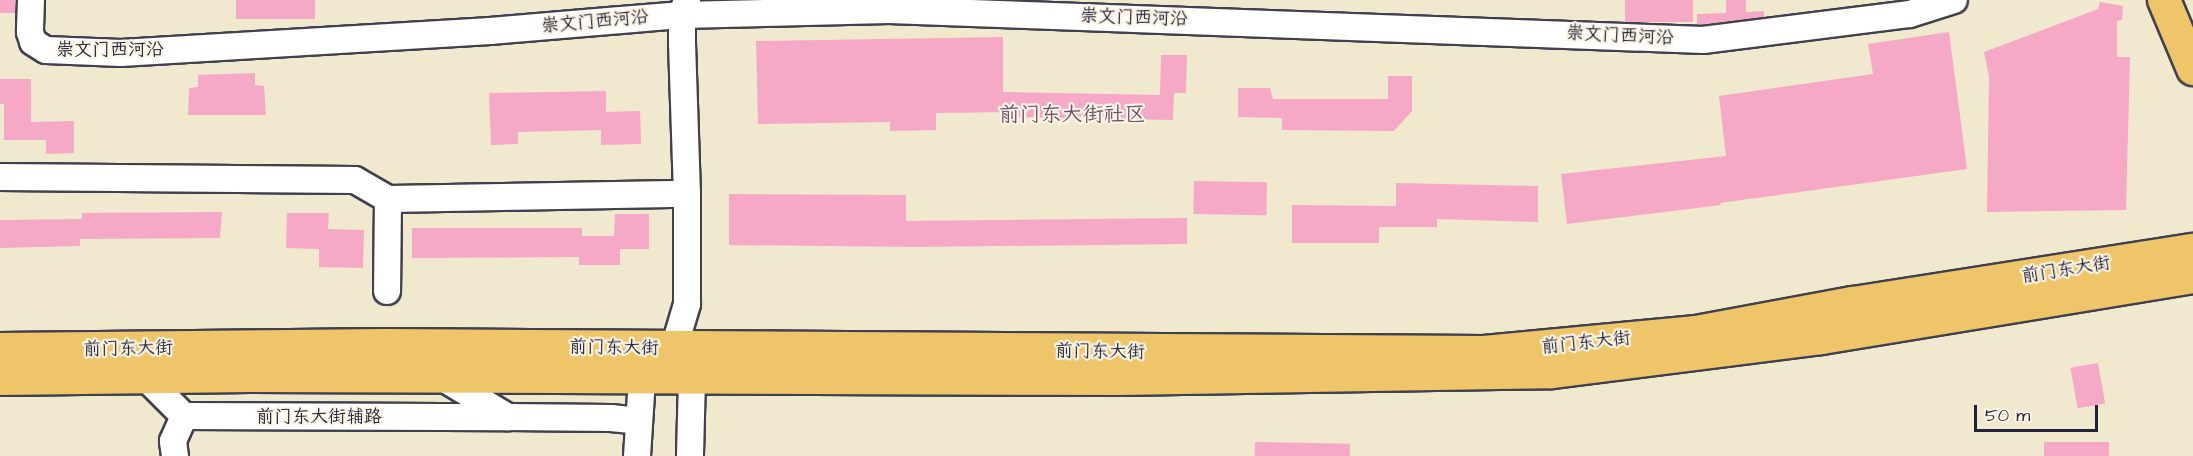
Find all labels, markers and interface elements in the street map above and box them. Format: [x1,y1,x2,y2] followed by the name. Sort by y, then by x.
[1080,5,1188,31] street label: 崇文门西河沿
[540,7,650,37] street label: 崇文门西河沿
[1566,22,1674,50] street label: 崇文门西河沿
[56,39,164,61] street label: 崇文门西河沿
[999,102,1145,128] district label: 前门东大街社区
[2020,252,2112,288] street label: 前门东大街
[1540,328,1632,358] street label: 前门东大街
[569,336,659,360] street label: 前门东大街
[83,337,173,361] street label: 前门东大街
[1055,340,1145,364] street label: 前门东大街
[1977,393,2102,431] scale bar
[1985,403,2030,428] text: 50 m
[256,406,382,428] street label: 前门东大街辅路

